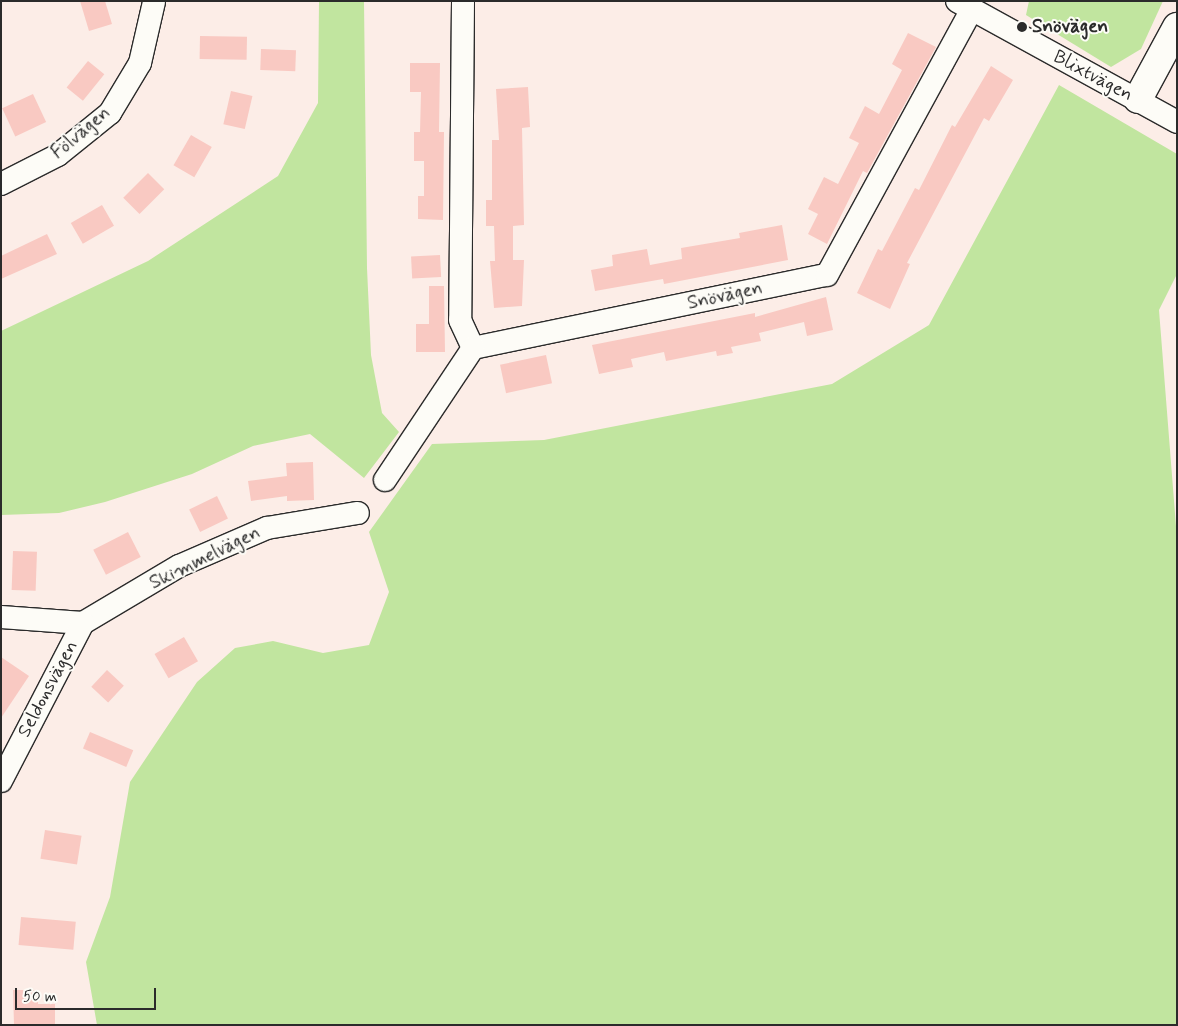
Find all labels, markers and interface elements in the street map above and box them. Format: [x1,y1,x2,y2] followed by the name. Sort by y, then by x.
[1032,16,1108,38] place label: Snövägen
[1016,21,1028,33] marker: Snövägen
[1049,46,1137,106] street label: Blixtvägen
[47,102,115,164] street label: Fölvägen
[685,277,765,315] street label: Snövägen
[146,521,264,595] street label: Skimmelvägen
[13,637,83,741] street label: Seldonsvägen
[18,978,159,1010] scale bar
[23,987,57,1007] text: 50 m

